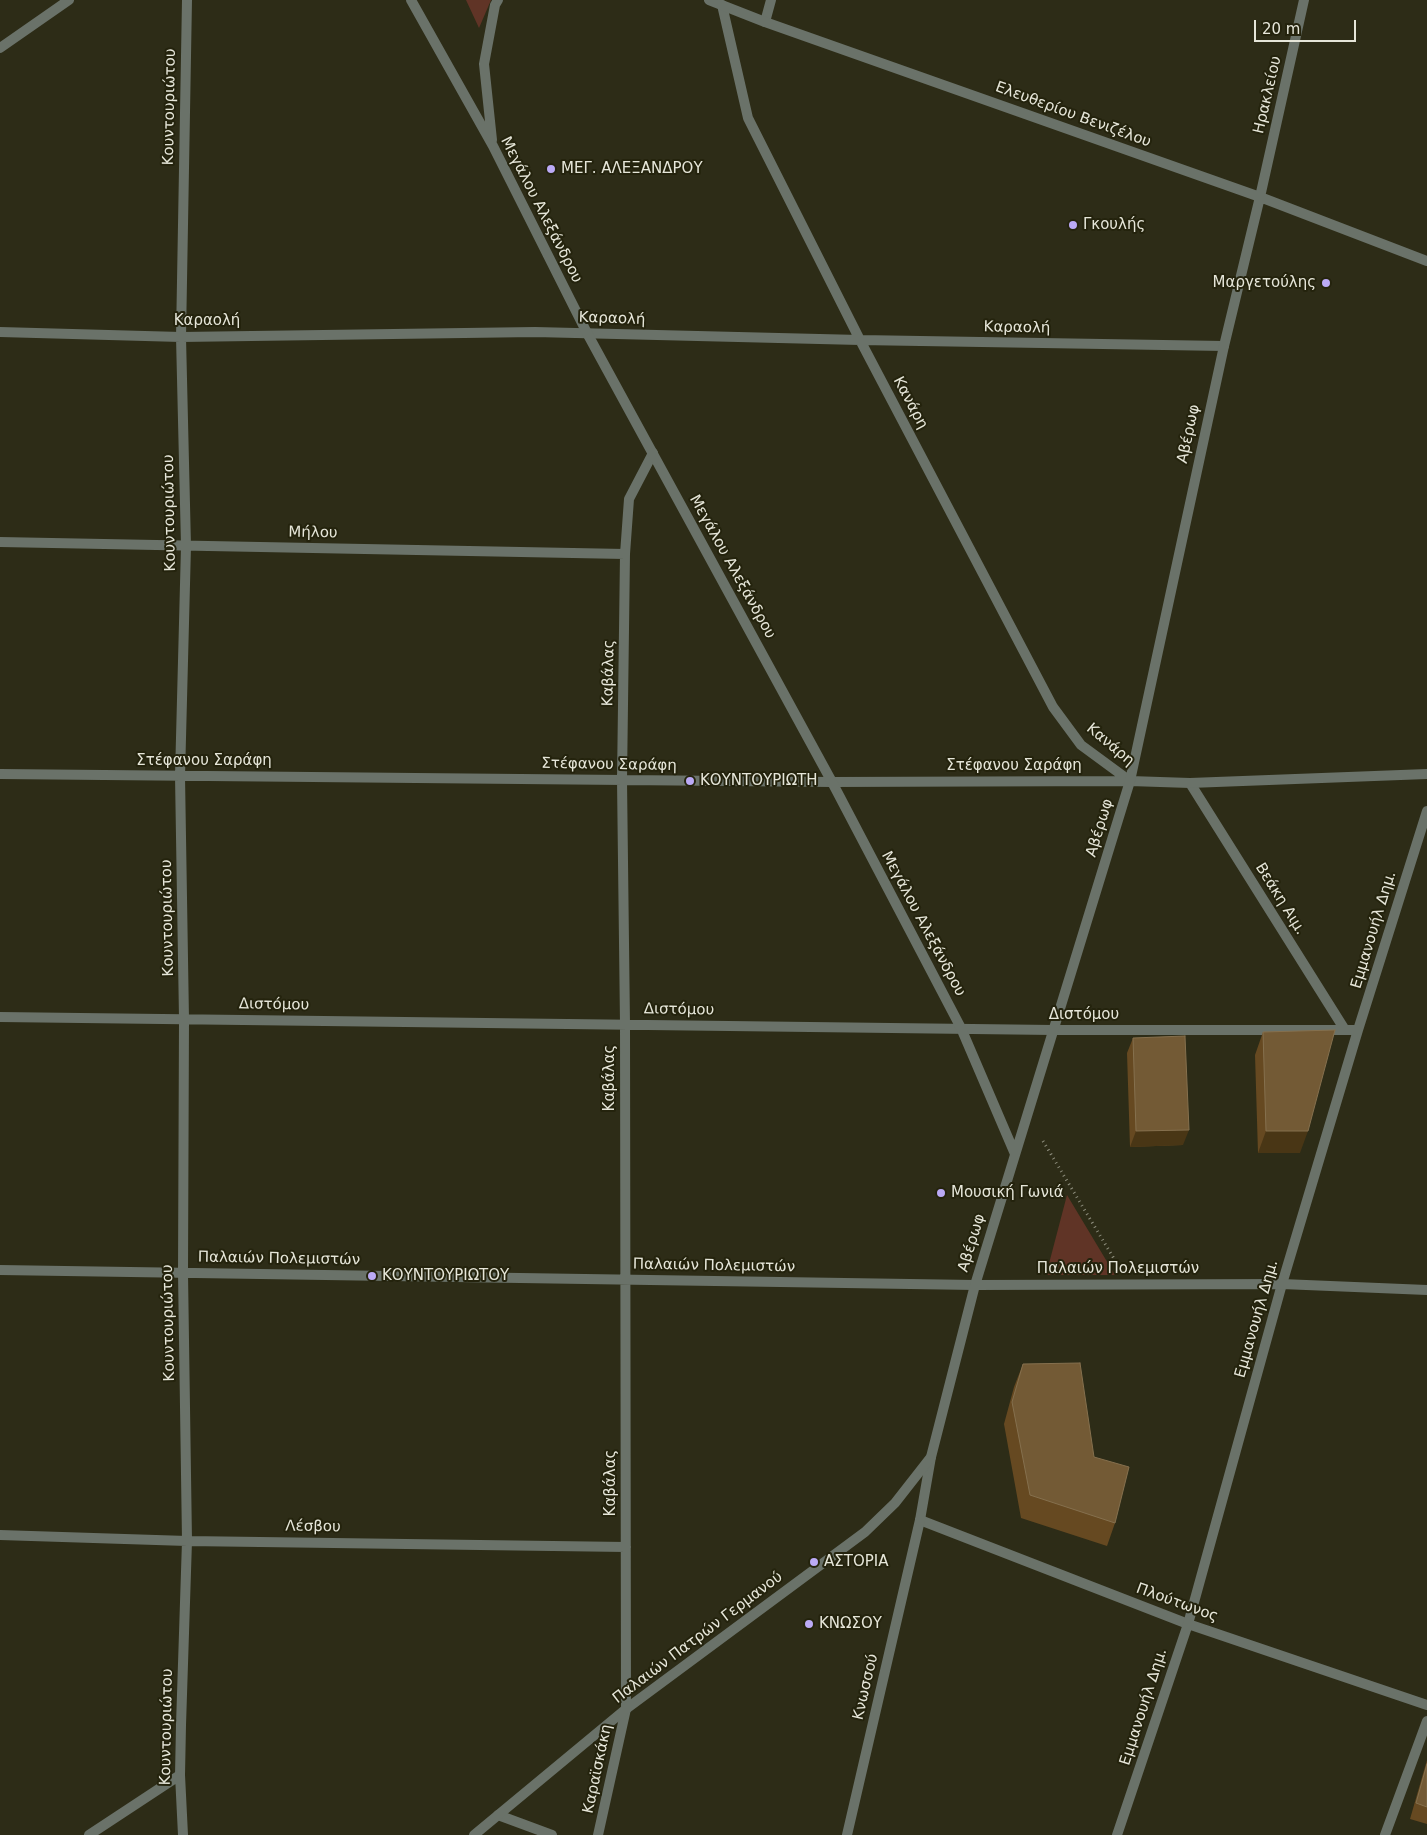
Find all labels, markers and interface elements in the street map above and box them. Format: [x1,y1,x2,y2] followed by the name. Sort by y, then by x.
[1257,10,1360,42] scale bar
[1262,20,1300,38] text: 20 m
[160,48,180,166] street label: Κουντουριώτου
[1250,54,1286,136] street label: Ηρακλείου
[993,78,1153,152] street label: Ελευθερίου Βενιζέλου
[496,134,586,286] street label: Μεγάλου Αλεξάνδρου
[561,160,703,178] place label: ΜΕΓ. ΑΛΕΞΑΝΔΡΟΥ
[545,163,557,175] marker: ΜΕΓ. ΑΛΕΞΑΝΔΡΟΥ
[1083,216,1145,234] place label: Γκουλής
[1067,219,1079,231] marker: Γκουλής
[1213,274,1316,292] place label: Μαργετούλης
[1320,277,1332,289] marker: Μαργετούλης
[578,309,646,329] street label: Καραολή
[174,312,240,330] street label: Καραολή
[984,318,1050,338] street label: Καραολή
[889,374,931,432] street label: Κανάρη
[1174,403,1204,465] street label: Αβέρωφ
[160,454,180,572] street label: Κουντουριώτου
[685,492,779,642] street label: Μεγάλου Αλεξάνδρου
[288,524,338,542] street label: Μήλου
[599,639,619,707] street label: Καβάλας
[1082,720,1138,770] street label: Κανάρη
[136,752,272,770] street label: Στέφανου Σαράφη
[541,755,677,775] street label: Στέφανου Σαράφη
[946,757,1082,775] street label: Στέφανου Σαράφη
[700,772,818,790] place label: ΚΟΥΝΤΟΥΡΙΩΤΗ
[684,775,696,787] marker: ΚΟΥΝΤΟΥΡΙΩΤΗ
[1083,797,1117,859] street label: Αβέρωφ
[877,848,969,1000] street label: Μεγάλου Αλεξάνδρου
[158,859,178,977] street label: Κουντουριώτου
[1251,860,1309,938] street label: Βεάκη Αιμ.
[1348,869,1400,991] street label: Εμμανουήλ Δημ.
[239,995,309,1015] street label: Διστόμου
[644,1000,714,1020] street label: Διστόμου
[1049,1006,1119,1024] street label: Διστόμου
[601,1045,619,1111] street label: Καβάλας
[951,1184,1064,1202] place label: Μουσική Γωνιά
[935,1187,947,1199] marker: Μουσική Γωνιά
[955,1212,989,1274] street label: Αβέρωφ
[198,1249,360,1269] street label: Παλαιών Πολεμιστών
[633,1256,795,1276] street label: Παλαιών Πολεμιστών
[1232,1258,1282,1380] street label: Εμμανουήλ Δημ.
[1037,1260,1199,1278] street label: Παλαιών Πολεμιστών
[159,1264,179,1382] street label: Κουντουριώτου
[382,1267,509,1285] place label: ΚΟΥΝΤΟΥΡΙΩΤΟΥ
[366,1270,378,1282] marker: ΚΟΥΝΤΟΥΡΙΩΤΟΥ
[602,1450,620,1516] street label: Καβάλας
[285,1518,341,1536] street label: Λέσβου
[824,1553,888,1571] place label: ΑΣΤΟΡΙΑ
[808,1556,820,1568] marker: ΑΣΤΟΡΙΑ
[610,1568,786,1708] street label: Παλαιών Πατρών Γερμανού
[1134,1580,1220,1626] street label: Πλούτωνος
[819,1615,882,1633] place label: ΚΝΩΣΟΥ
[803,1618,815,1630] marker: ΚΝΩΣΟΥ
[1117,1646,1171,1768] street label: Εμμανουήλ Δημ.
[850,1652,882,1722] street label: Κνωσσού
[157,1668,177,1786] street label: Κουντουριώτου
[580,1723,616,1815] street label: Καραϊσκάκη

